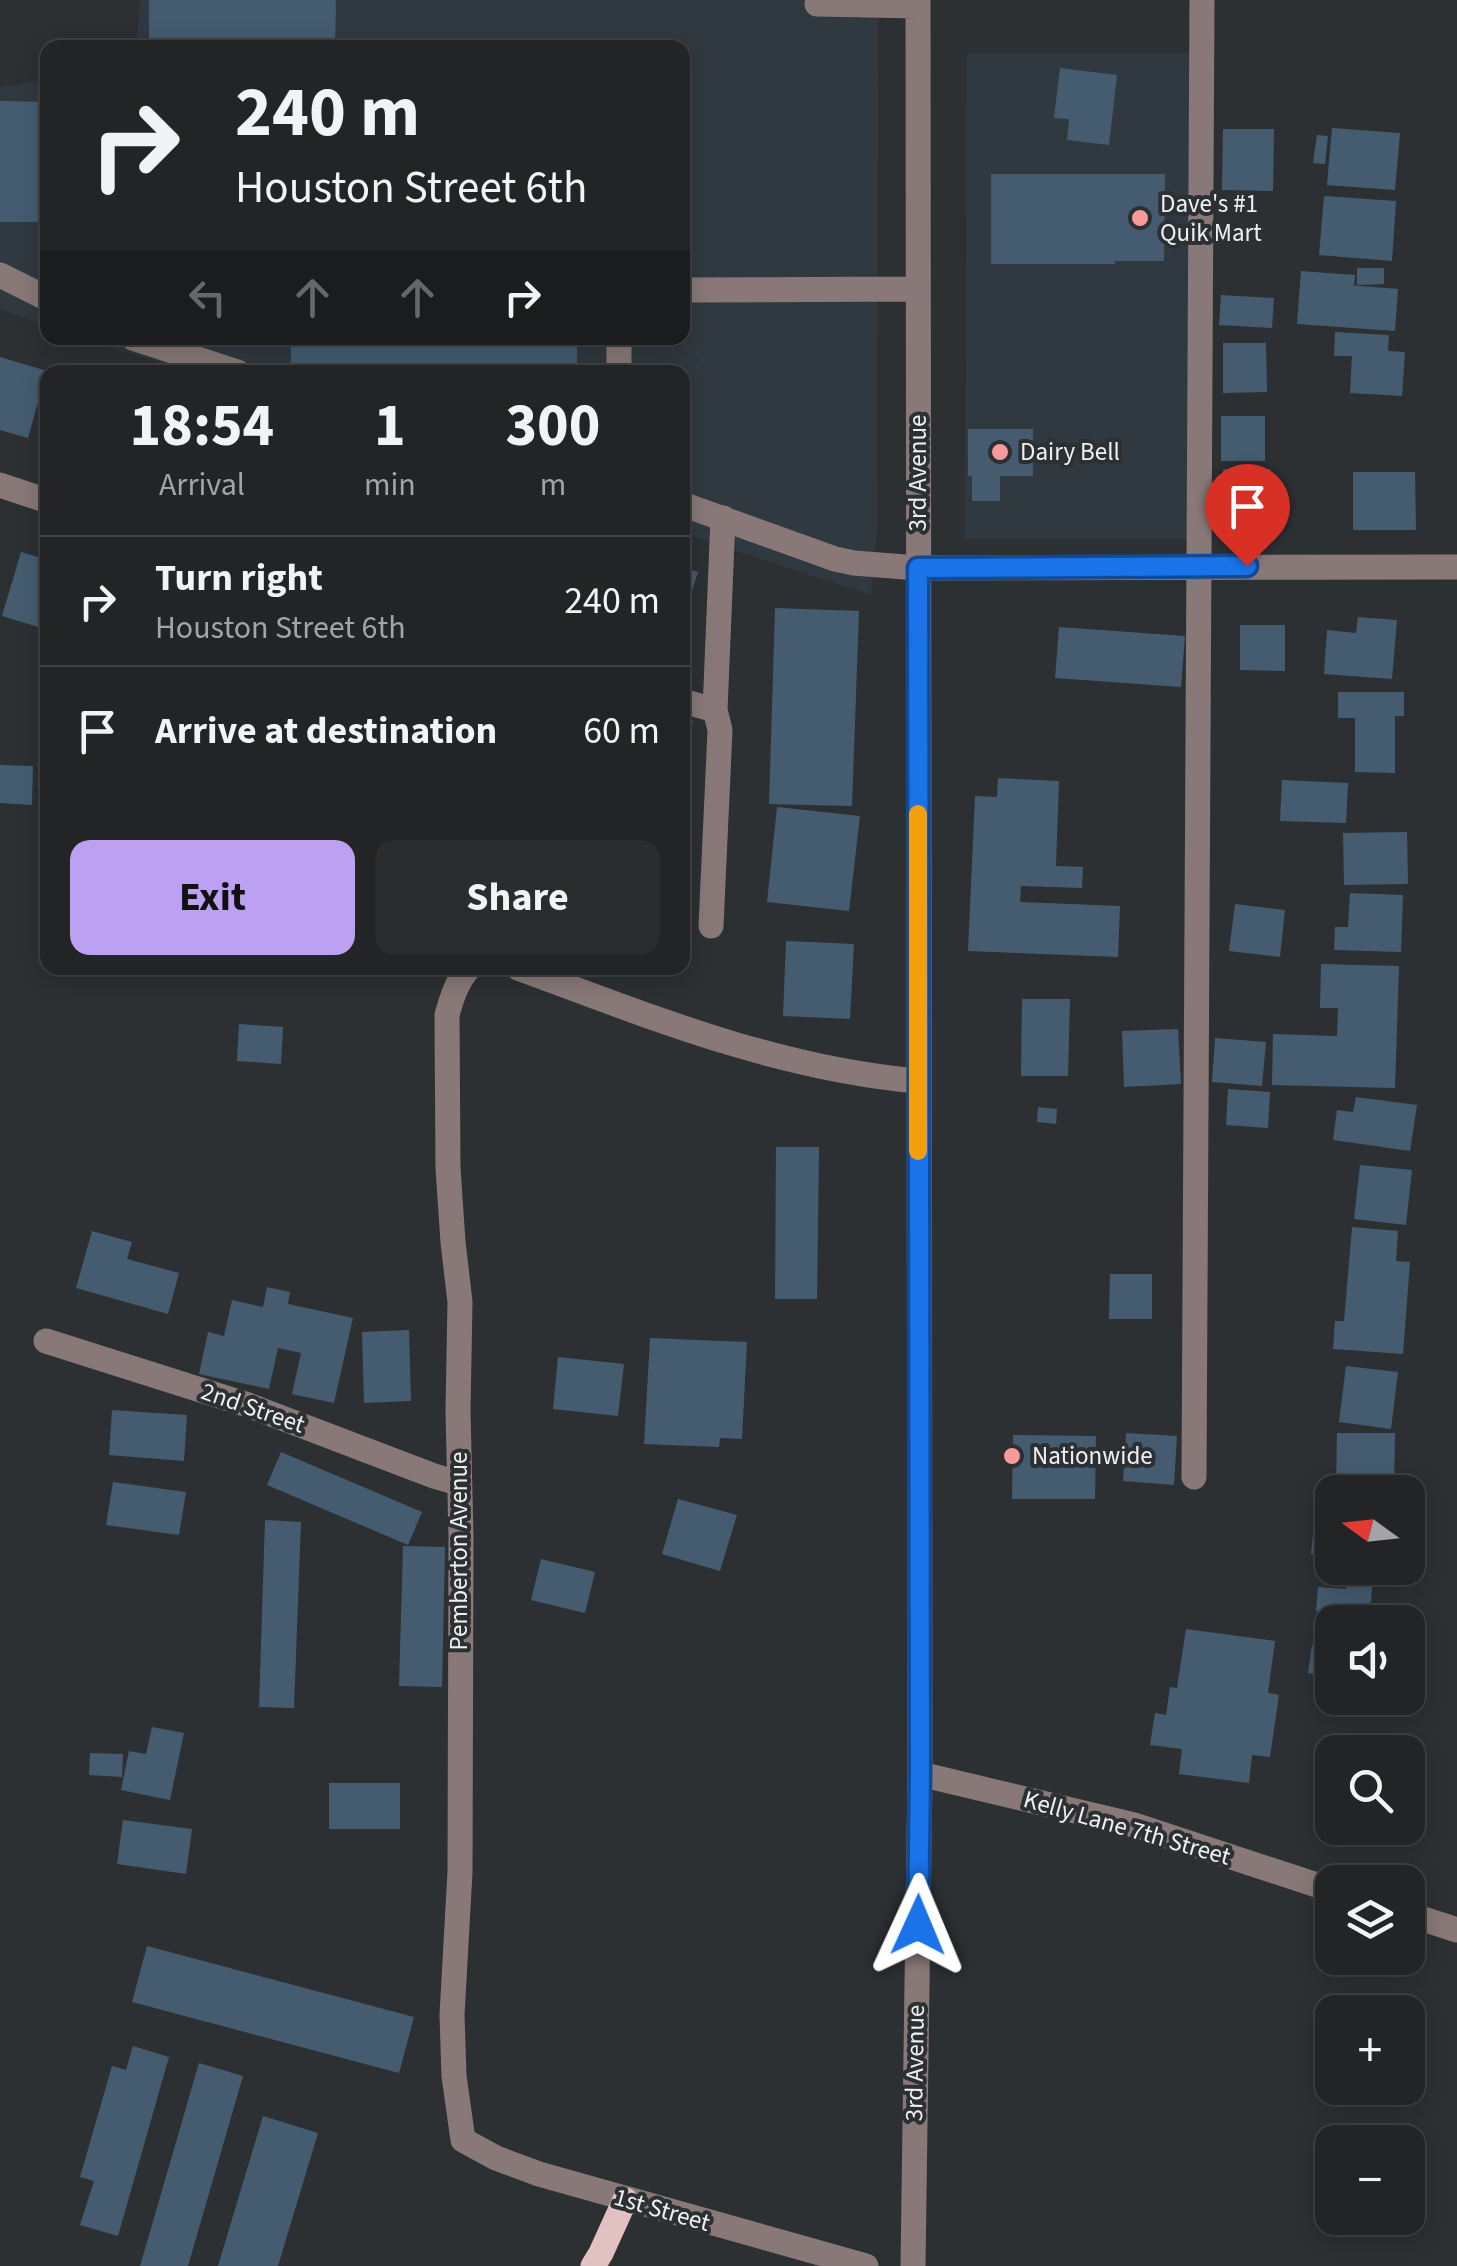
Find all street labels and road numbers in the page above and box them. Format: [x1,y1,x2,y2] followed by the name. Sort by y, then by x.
[900,415,936,531] street label: 3rd Avenue
[196,1373,310,1443] street label: 2nd Street
[441,1452,477,1650] street label: Pemberton Avenue
[1019,1781,1235,1875] street label: Kelly Lane 7th Street
[896,2004,934,2122] street label: 3rd Avenue
[610,2179,715,2241] street label: 1st Street

